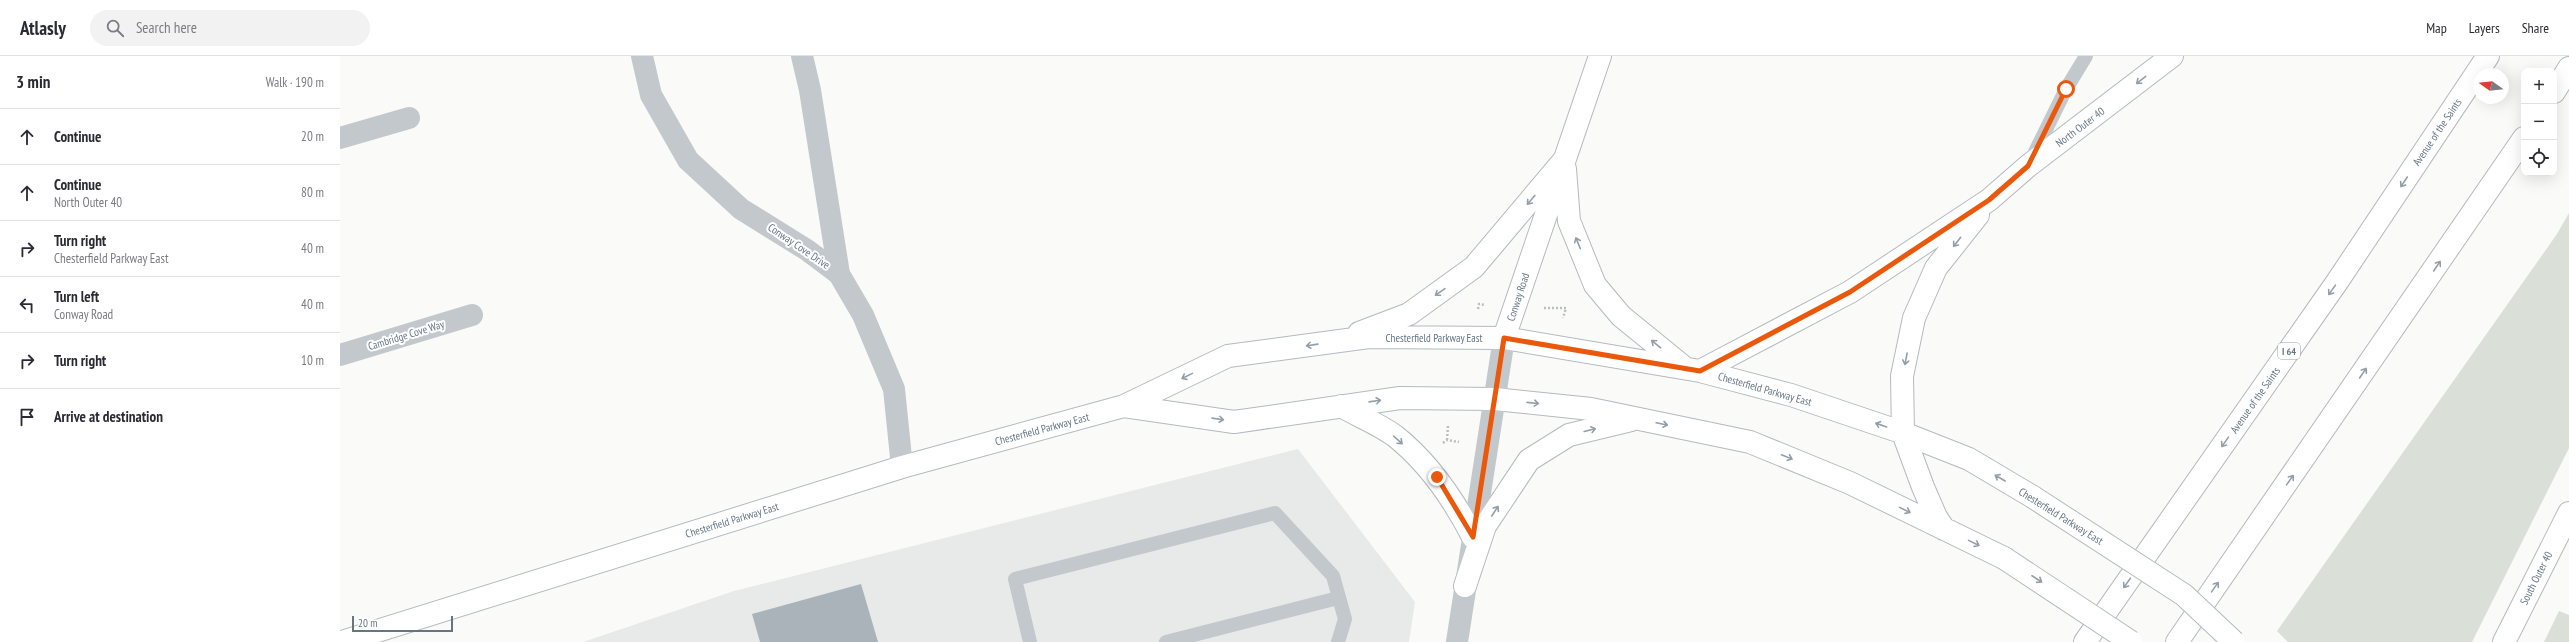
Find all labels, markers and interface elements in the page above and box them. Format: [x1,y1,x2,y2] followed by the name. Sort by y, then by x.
[90,10,370,46] search box
[20,16,66,40] text: Atlasly
[104,17,126,39] icon: search
[136,18,197,37] text: Search here
[2426,19,2447,37] text: Map
[2469,19,2500,37] text: Layers
[2522,19,2549,37] text: Share
[2473,68,2509,104] north arrow
[2521,68,2557,176] map controls
[2521,68,2557,104] button: +
[16,71,50,93] text: 3 min
[266,74,324,91] text: Walk · 190 m
[2136,76,2147,85] one-way arrow
[2057,80,2075,98] route start
[2409,96,2465,168] street label: Avenue of the Saints
[2053,104,2107,150] street label: North Outer 40
[2521,104,2557,140] button: −
[16,126,38,148] icon: ahead
[54,127,101,146] text: Continue
[301,128,324,145] text: 20 m
[2521,140,2557,176] button: locate
[54,175,101,194] text: Continue
[2400,176,2408,187] one-way arrow
[16,182,38,204] icon: ahead
[301,184,324,201] text: 80 m
[54,194,122,211] text: North Outer 40
[1526,194,1535,205] one-way arrow
[765,220,833,272] street label: Conway Cove Drive
[54,231,106,250] text: Turn right
[1952,236,1961,247] one-way arrow
[16,238,38,260] icon: right
[1574,238,1581,250] one-way arrow
[301,240,324,257] text: 40 m
[54,250,169,267] text: Chesterfield Parkway East
[2433,261,2441,272] one-way arrow
[1504,271,1532,323] street label: Conway Road
[2328,284,2336,295] one-way arrow
[54,287,99,306] text: Turn left
[1435,288,1446,296] one-way arrow
[16,294,38,316] icon: left
[301,296,324,313] text: 40 m
[54,306,113,323] text: Conway Road
[366,317,447,353] street label: Cambridge Cove Way
[1386,331,1482,345] street label: Chesterfield Parkway East
[1650,340,1661,349] one-way arrow
[1305,341,1318,349] one-way arrow
[2278,343,2300,359] road number: I 64
[16,350,38,372] icon: right
[54,351,106,370] text: Turn right
[301,352,324,369] text: 10 m
[1901,352,1909,365] one-way arrow
[2227,364,2283,436] street label: Avenue of the Saints
[2359,368,2367,379] one-way arrow
[1717,369,1813,409] street label: Chesterfield Parkway East
[1181,373,1193,380] one-way arrow
[1368,397,1381,405] one-way arrow
[1526,399,1539,407] one-way arrow
[16,406,38,428] icon: arrive
[54,407,163,426] text: Arrive at destination
[993,410,1091,448] street label: Chesterfield Parkway East
[1211,415,1224,423] one-way arrow
[1655,420,1668,428] one-way arrow
[1875,421,1887,429] one-way arrow
[1583,426,1596,433] one-way arrow
[1393,435,1403,444] one-way arrow
[2221,437,2229,448] one-way arrow
[1780,454,1792,461] one-way arrow
[1428,468,1446,486] route end
[1994,473,2006,481] one-way arrow
[2286,475,2294,486] one-way arrow
[2016,484,2106,548] street label: Chesterfield Parkway East
[684,499,780,541] street label: Chesterfield Parkway East
[1491,506,1499,517] one-way arrow
[1899,507,1911,514] one-way arrow
[1968,540,1980,547] one-way arrow
[2517,549,2555,607] street label: South Outer 40
[2031,575,2042,583] one-way arrow
[2123,577,2131,588] one-way arrow
[2211,582,2219,593] one-way arrow
[352,614,453,633] scale bar
[358,616,377,630] text: 20 m

